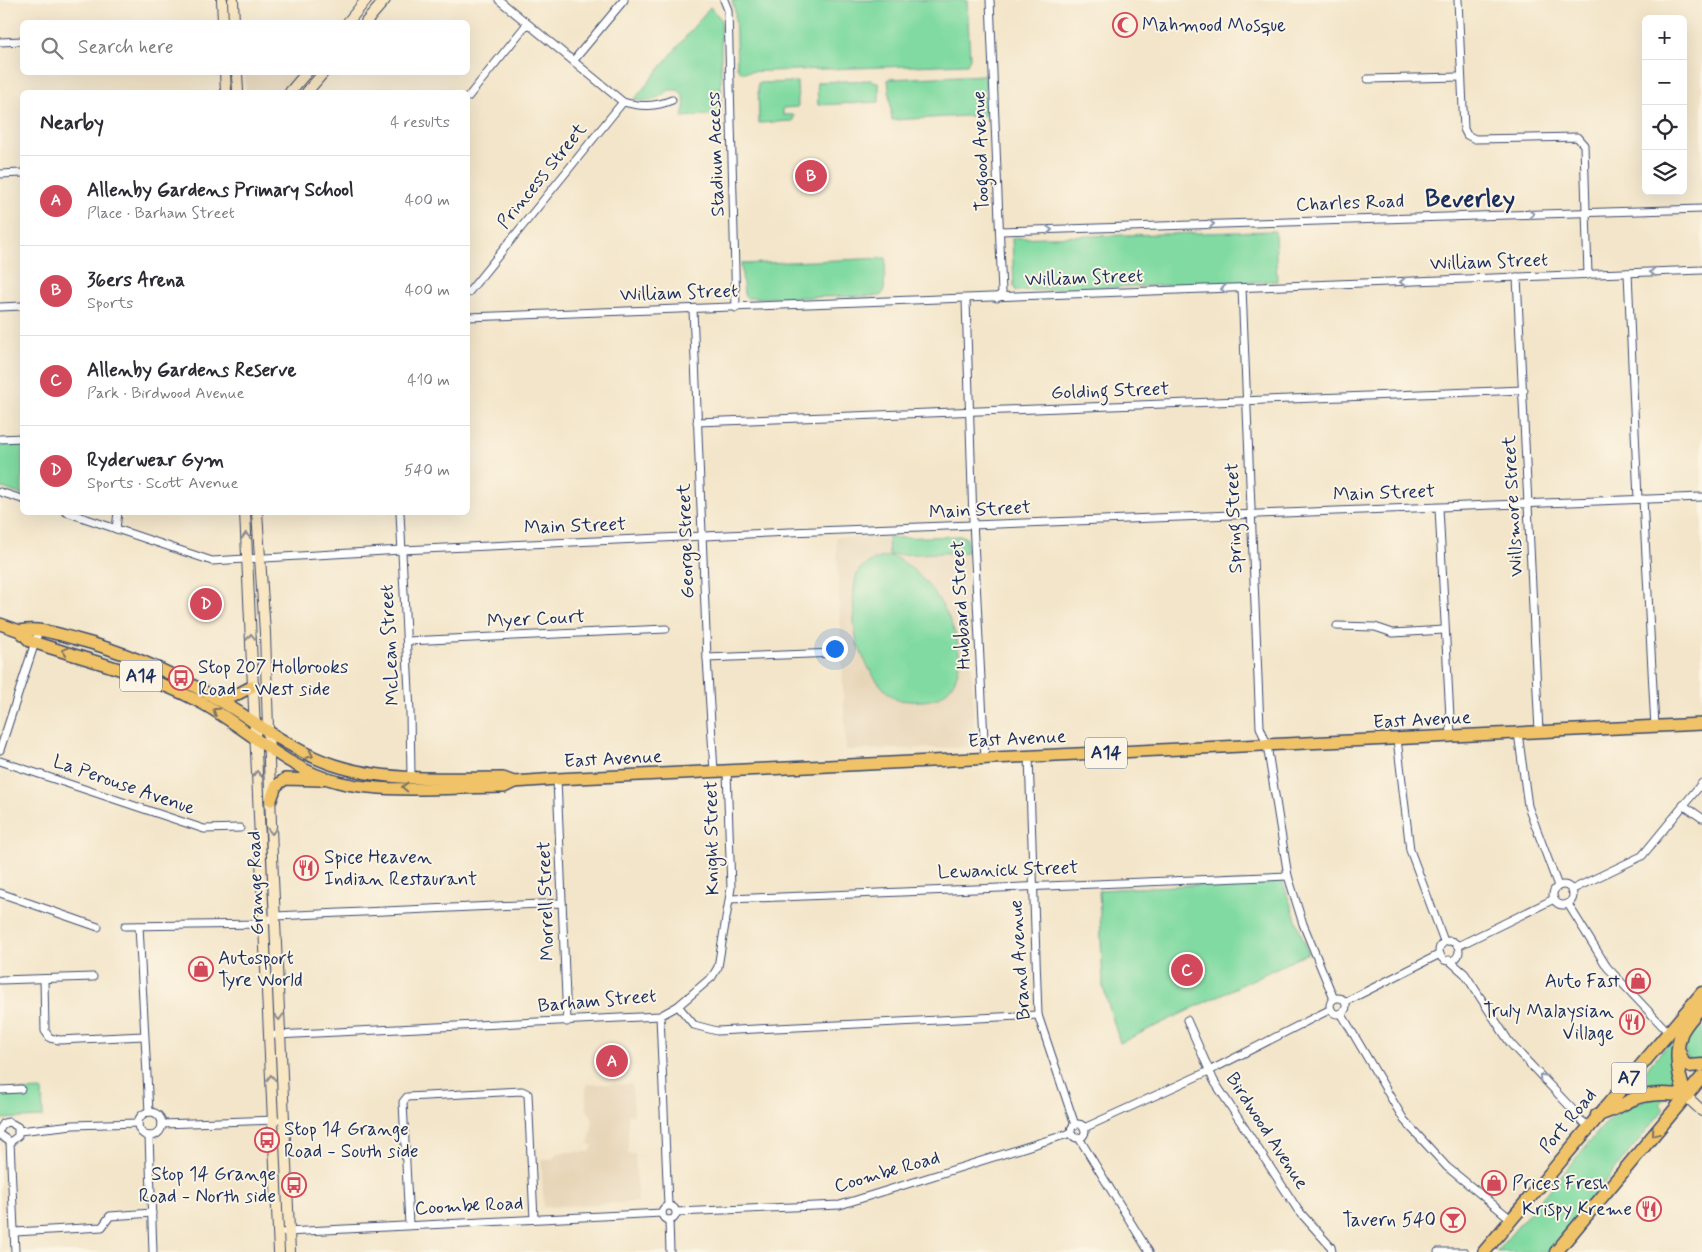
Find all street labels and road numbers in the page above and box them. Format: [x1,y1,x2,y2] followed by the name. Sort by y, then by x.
[966,90,999,212] street label: Toogood Avenue
[701,91,731,217] street label: Stadium Access
[491,118,593,234] street label: Princess Street
[1295,189,1405,217] street label: Charles Road
[1429,247,1549,277] street label: William Street
[1024,263,1144,293] street label: William Street
[619,278,739,308] street label: William Street
[1050,376,1170,409] street label: Golding Street
[1497,435,1529,577] street label: Willsmore Street
[1220,462,1251,574] street label: Spring Street
[1333,479,1435,507] street label: Main Street
[671,483,703,599] street label: George Street
[928,495,1032,525] street label: Main Street
[524,512,626,540] street label: Main Street
[945,540,977,670] street label: Hubbard Street
[374,584,406,706] street label: McLean Street
[486,604,586,634] street label: Myer Court
[120,660,162,691] road number: A14
[1372,705,1472,735] street label: East Avenue
[967,724,1067,754] street label: East Avenue
[1085,738,1127,768] road number: A14
[563,744,663,774] street label: East Avenue
[50,749,198,821] street label: La Perouse Avenue
[699,780,727,896] street label: Knight Street
[242,830,271,936] street label: Grange Road
[531,841,561,961] street label: Morrell Street
[937,855,1079,885] street label: Lewanick Street
[1003,899,1037,1021] street label: Brand Avenue
[537,983,657,1019] street label: Barham Street
[1612,1062,1646,1094] road number: A7
[1220,1068,1314,1194] street label: Birdwood Avenue
[1534,1083,1602,1159] street label: Port Road
[831,1145,943,1199] street label: Coombe Road
[414,1191,524,1221] street label: Coombe Road

